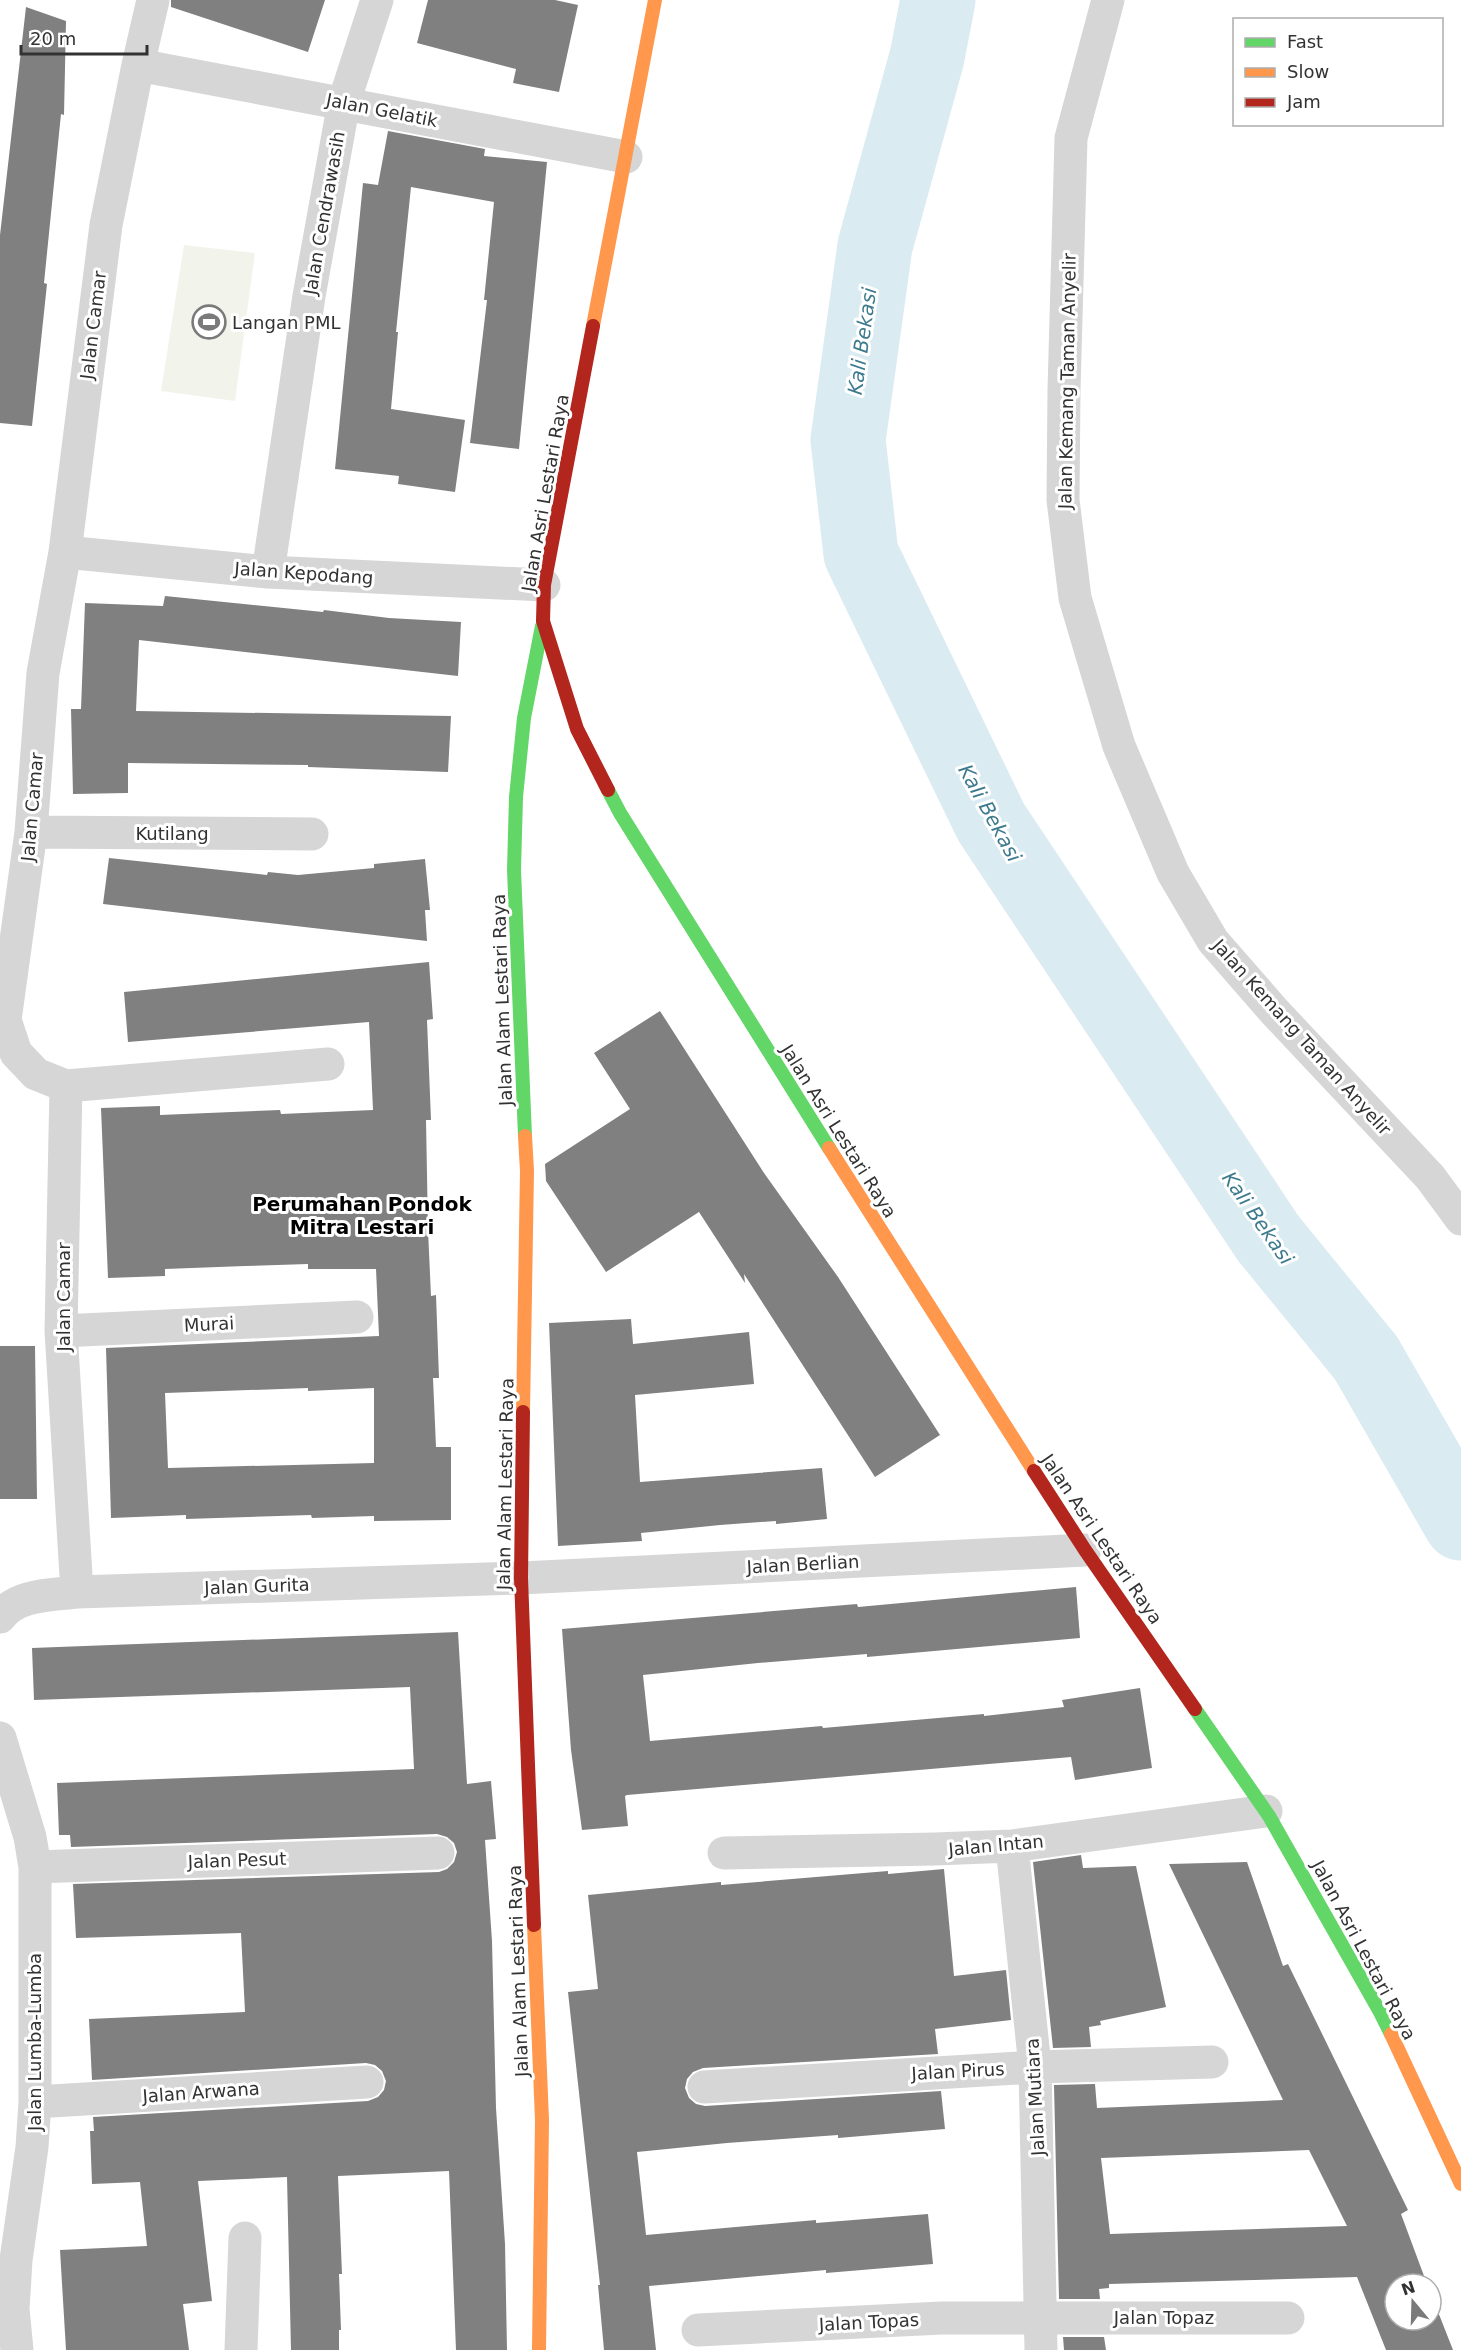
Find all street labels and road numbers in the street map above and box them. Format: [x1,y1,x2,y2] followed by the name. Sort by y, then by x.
[324,89,440,131] street label: Jalan Gelatik
[299,129,349,298] street label: Jalan Cendrawasih
[1054,252,1080,510] street label: Jalan Kemang Taman Anyelir
[76,269,110,381] street label: Jalan Camar
[517,392,573,595] street label: Jalan Asri Lestari Raya
[233,558,374,588] street label: Jalan Kepodang
[17,751,47,863] street label: Jalan Camar
[135,823,209,844] street label: Kutilang
[488,894,516,1107] street label: Jalan Alam Lestari Raya
[1208,934,1396,1140] street label: Jalan Kemang Taman Anyelir
[776,1040,901,1222] street label: Jalan Asri Lestari Raya
[53,1242,74,1353] street label: Jalan Camar
[183,1312,235,1336] street label: Murai
[493,1378,517,1591] street label: Jalan Alam Lestari Raya
[1037,1449,1167,1628] street label: Jalan Asri Lestari Raya
[745,1551,860,1577] street label: Jalan Berlian
[203,1574,310,1598] street label: Jalan Gurita
[946,1830,1045,1860] street label: Jalan Intan
[186,1848,287,1872] street label: Jalan Pesut
[1307,1856,1420,2043] street label: Jalan Asri Lestari Raya
[504,1865,532,2078] street label: Jalan Alam Lestari Raya
[24,1953,45,2132] street label: Jalan Lumba-Lumba
[1021,2038,1049,2157] street label: Jalan Mutiara
[910,2058,1005,2084] street label: Jalan Pirus
[141,2077,260,2107] street label: Jalan Arwana
[1113,2307,1214,2328] street label: Jalan Topaz
[817,2309,920,2335] street label: Jalan Topas

